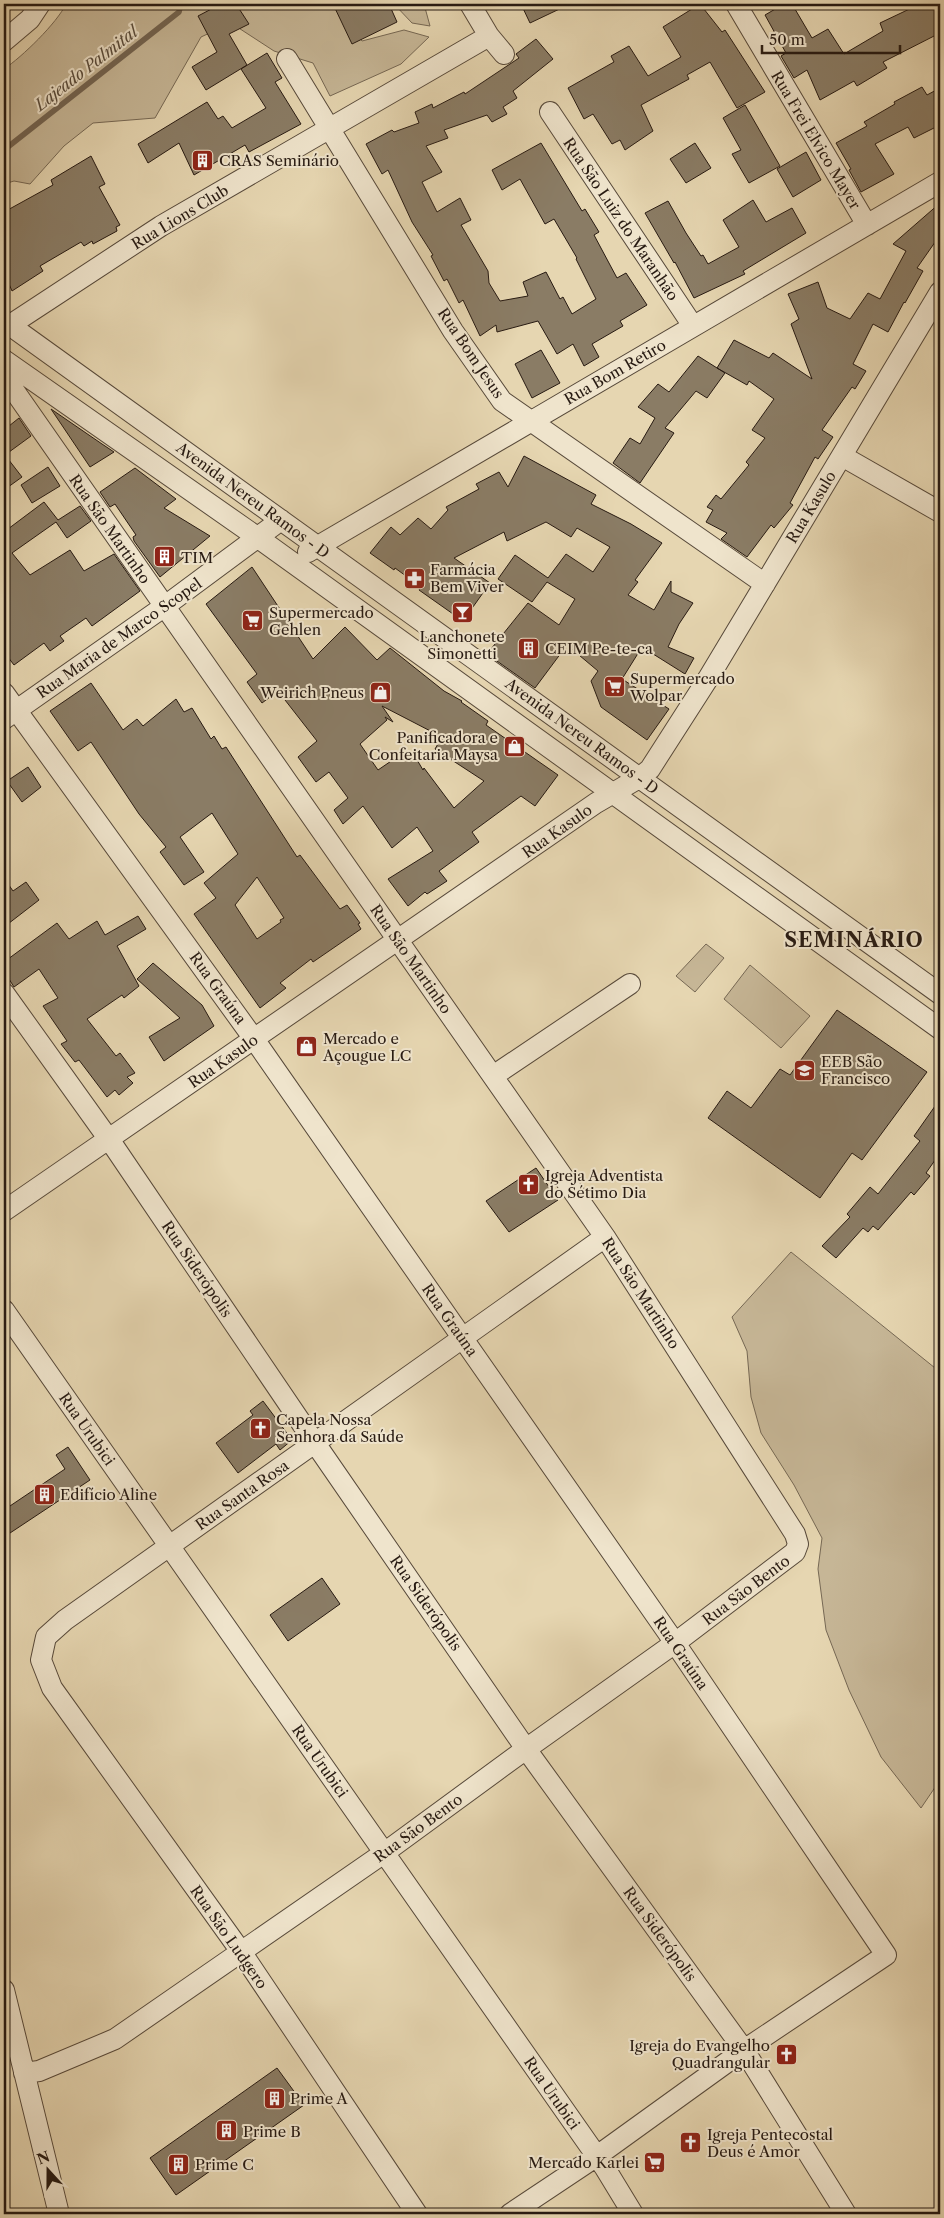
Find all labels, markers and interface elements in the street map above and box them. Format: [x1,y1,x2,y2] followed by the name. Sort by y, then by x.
[29,20,143,116] water label: Lajeado Palmital
[762,22,899,54] scale bar
[769,30,805,49] text: 50 m
[767,67,865,213] street label: Rua Frei Elvico Mayer
[559,134,683,304] street label: Rua São Luiz do Maranhão
[191,148,215,172] building icon: CRAS Seminário
[219,151,339,170] place label: CRAS Seminário
[128,181,232,253] street label: Rua Lions Club
[434,304,508,402] street label: Rua Bom Jesus
[561,335,669,409] street label: Rua Bom Retiro
[172,437,333,562] street label: Avenida Nereu Ramos - D
[782,467,840,547] street label: Rua Kasulo
[65,471,155,587] street label: Rua São Martinho
[153,545,177,569] building icon: TIM
[181,548,213,567] place label: TIM
[430,560,505,596] place label: Farmácia Bem Viver
[402,566,426,590] pharmacy icon: Farmácia Bem Viver
[33,573,206,702] street label: Rua Maria de Marco Scopel
[450,601,474,625] bar icon: Lanchonete Simonetti
[269,603,374,639] place label: Supermercado Gehlen
[241,609,265,633] supermarket icon: Supermercado Gehlen
[419,627,505,663] place label: Lanchonete Simonetti
[517,636,541,660] building icon: CEIM Pe-te-ca
[545,639,653,658] place label: CEIM Pe-te-ca
[629,669,735,705] place label: Supermercado Wolpar
[501,673,662,798] street label: Avenida Nereu Ramos - D
[602,675,626,699] supermarket icon: Supermercado Wolpar
[368,680,392,704] shop icon: Weirich Pneus
[259,683,364,702] place label: Weirich Pneus
[369,728,498,764] place label: Panificadora e Confeitaria Maysa
[502,734,526,758] shop icon: Panificadora e Confeitaria Maysa
[518,800,596,862] street label: Rua Kasulo
[366,901,456,1017] street label: Rua São Martinho
[784,927,924,952] district label: SEMINÁRIO
[185,948,251,1028] street label: Rua Graúna
[322,1029,411,1065] place label: Mercado e Açougue LC
[184,1030,262,1092] street label: Rua Kasulo
[295,1035,319,1059] shop icon: Mercado e Açougue LC
[821,1052,890,1088] place label: EEB São Francisco
[793,1058,817,1082] school or university icon: EEB São Francisco
[545,1166,663,1202] place label: Igreja Adventista do Sétimo Dia
[517,1172,541,1196] church icon: Igreja Adventista do Sétimo Dia
[158,1217,236,1321] street label: Rua Siderópolis
[598,1234,684,1352] street label: Rua São Martinho
[418,1280,482,1360] street label: Rua Graúna
[55,1389,119,1470] street label: Rua Urubici
[276,1410,404,1446] place label: Capela Nossa Senhora da Saúde
[248,1416,272,1440] church icon: Capela Nossa Senhora da Saúde
[192,1456,292,1534] street label: Rua Santa Rosa
[32,1482,56,1506] building icon: Edifício Aline
[60,1485,157,1504] place label: Edifício Aline
[698,1551,794,1629] street label: Rua São Bento
[386,1552,466,1654] street label: Rua Siderópolis
[649,1613,713,1693] street label: Rua Graúna
[288,1721,352,1802] street label: Rua Urubici
[370,1790,466,1866] street label: Rua São Bento
[186,1882,272,1992] street label: Rua São Ludgero
[619,1883,701,1985] street label: Rua Siderópolis
[629,2036,771,2072] place label: Igreja do Evangelho Quadrangular
[774,2042,798,2066] church icon: Igreja do Evangelho Quadrangular
[520,2053,584,2134] street label: Rua Urubici
[262,2086,286,2110] building icon: Prime A
[290,2089,349,2108] place label: Prime A
[215,2119,239,2143] building icon: Prime B
[243,2122,301,2141] place label: Prime B
[707,2125,834,2161] place label: Igreja Pentecostal Deus é Amor
[679,2131,703,2155] church icon: Igreja Pentecostal Deus é Amor
[22,2146,72,2196] north arrow
[34,2147,52,2168] text: N
[643,2150,667,2174] supermarket icon: Mercado Karlei
[167,2152,191,2176] building icon: Prime C
[528,2153,639,2172] place label: Mercado Karlei
[195,2155,254,2174] place label: Prime C

